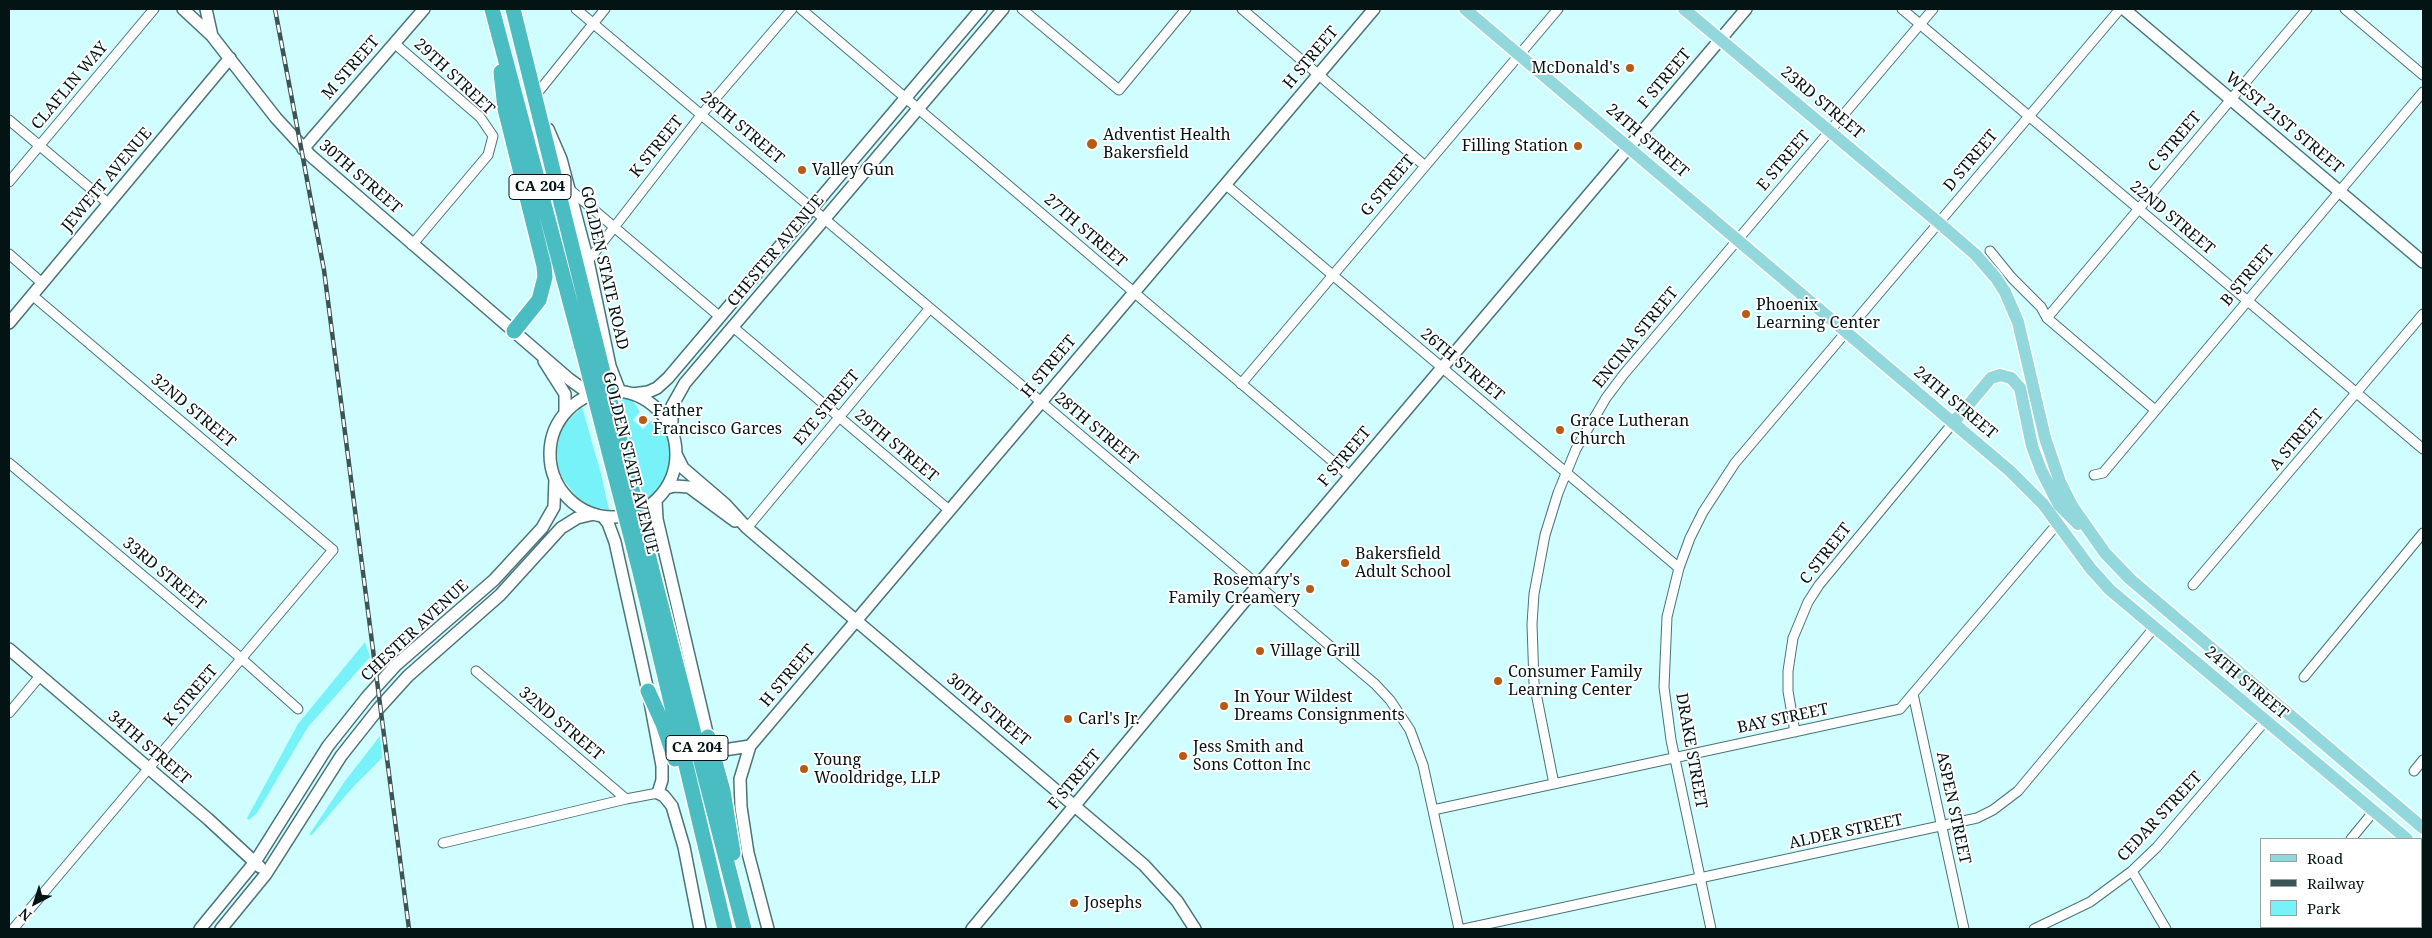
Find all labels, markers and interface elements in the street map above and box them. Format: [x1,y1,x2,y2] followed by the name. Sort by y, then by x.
[1279,23,1343,93] street label: H STREET
[318,32,384,104] street label: M STREET
[410,35,498,119] street label: 29TH STREET
[28,38,112,134] street label: CLAFLIN WAY
[1634,45,1696,113] street label: F STREET
[1531,58,1620,78] place label: McDonald's
[1624,62,1636,74] marker: McDonald's
[1777,63,1867,143] street label: 23RD STREET
[2221,68,2347,178] street label: WEST 21ST STREET
[696,88,788,168] street label: 28TH STREET
[1602,100,1692,182] street label: 24TH STREET
[2144,108,2206,176] street label: C STREET
[626,112,688,182] street label: K STREET
[58,124,156,236] street label: JEWETT AVENUE
[1103,125,1231,163] place label: Adventist Health Bakersfield
[1940,126,2002,196] street label: D STREET
[1753,127,1815,195] street label: E STREET
[315,136,405,218] street label: 30TH STREET
[1462,136,1568,156] place label: Filling Station
[1085,137,1099,151] marker: Adventist Health Bakersfield
[1572,140,1584,152] marker: Filling Station
[1357,151,1419,221] street label: G STREET
[812,160,894,180] place label: Valley Gun
[796,164,808,176] marker: Valley Gun
[509,174,571,200] road number: CA 204
[2126,177,2218,259] street label: 22ND STREET
[576,184,632,352] street label: GOLDEN STATE ROAD
[1040,190,1130,272] street label: 27TH STREET
[724,191,828,311] street label: CHESTER AVENUE
[2217,242,2279,310] street label: B STREET
[1590,284,1682,392] street label: ENCINA STREET
[1756,295,1880,333] place label: Phoenix Learning Center
[1740,308,1752,320] marker: Phoenix Learning Center
[1416,325,1508,405] street label: 26TH STREET
[1017,332,1081,402] street label: H STREET
[1909,363,2001,443] street label: 24TH STREET
[790,367,864,449] street label: EYE STREET
[147,370,239,452] street label: 32ND STREET
[598,370,662,556] street label: GOLDEN STATE AVENUE
[1050,389,1142,469] street label: 28TH STREET
[653,401,782,439] place label: Father Francisco Garces
[850,406,942,486] street label: 29TH STREET
[2266,406,2328,474] street label: A STREET
[1570,411,1689,449] place label: Grace Lutheran Church
[637,414,649,426] marker: Father Francisco Garces
[1314,423,1376,491] street label: F STREET
[1554,424,1566,436] marker: Grace Lutheran Church
[1796,520,1856,588] street label: C STREET
[119,534,209,614] street label: 33RD STREET
[1355,544,1451,582] place label: Bakersfield Adult School
[1339,557,1351,569] marker: Bakersfield Adult School
[1169,570,1300,608] place label: Rosemary's Family Creamery
[357,576,473,686] street label: CHESTER AVENUE
[1304,583,1316,595] marker: Rosemary's Family Creamery
[756,641,820,711] street label: H STREET
[1270,641,1360,661] place label: Village Grill
[2200,643,2292,723] street label: 24TH STREET
[1254,645,1266,657] marker: Village Grill
[160,662,222,730] street label: K STREET
[1508,662,1642,700] place label: Consumer Family Learning Center
[942,670,1034,750] street label: 30TH STREET
[1492,675,1504,687] marker: Consumer Family Learning Center
[515,683,607,765] street label: 32ND STREET
[1234,687,1405,725] place label: In Your Wildest Dreams Consignments
[1671,692,1711,810] street label: DRAKE STREET
[1218,700,1230,712] marker: In Your Wildest Dreams Consignments
[1736,700,1830,738] street label: BAY STREET
[104,707,194,789] street label: 34TH STREET
[1078,709,1139,729] place label: Carl's Jr.
[1062,713,1074,725] marker: Carl's Jr.
[666,736,728,760] road number: CA 204
[1193,737,1311,775] place label: Jess Smith and Sons Cotton Inc
[1044,746,1106,814] street label: F STREET
[814,750,940,788] place label: Young Wooldridge, LLP
[1177,750,1189,762] marker: Jess Smith and Sons Cotton Inc
[1932,750,1974,866] street label: ASPEN STREET
[798,763,810,775] marker: Young Wooldridge, LLP
[2114,768,2206,866] street label: CEDAR STREET
[1787,811,1905,853] street label: ALDER STREET
[2260,838,2422,928] legend
[2307,848,2343,868] text: Road
[2307,873,2364,893] text: Railway
[10,878,60,928] north arrow
[1084,893,1142,913] place label: Josephs
[1068,897,1080,909] marker: Josephs
[2307,898,2340,918] text: Park
[15,904,35,926] text: N

